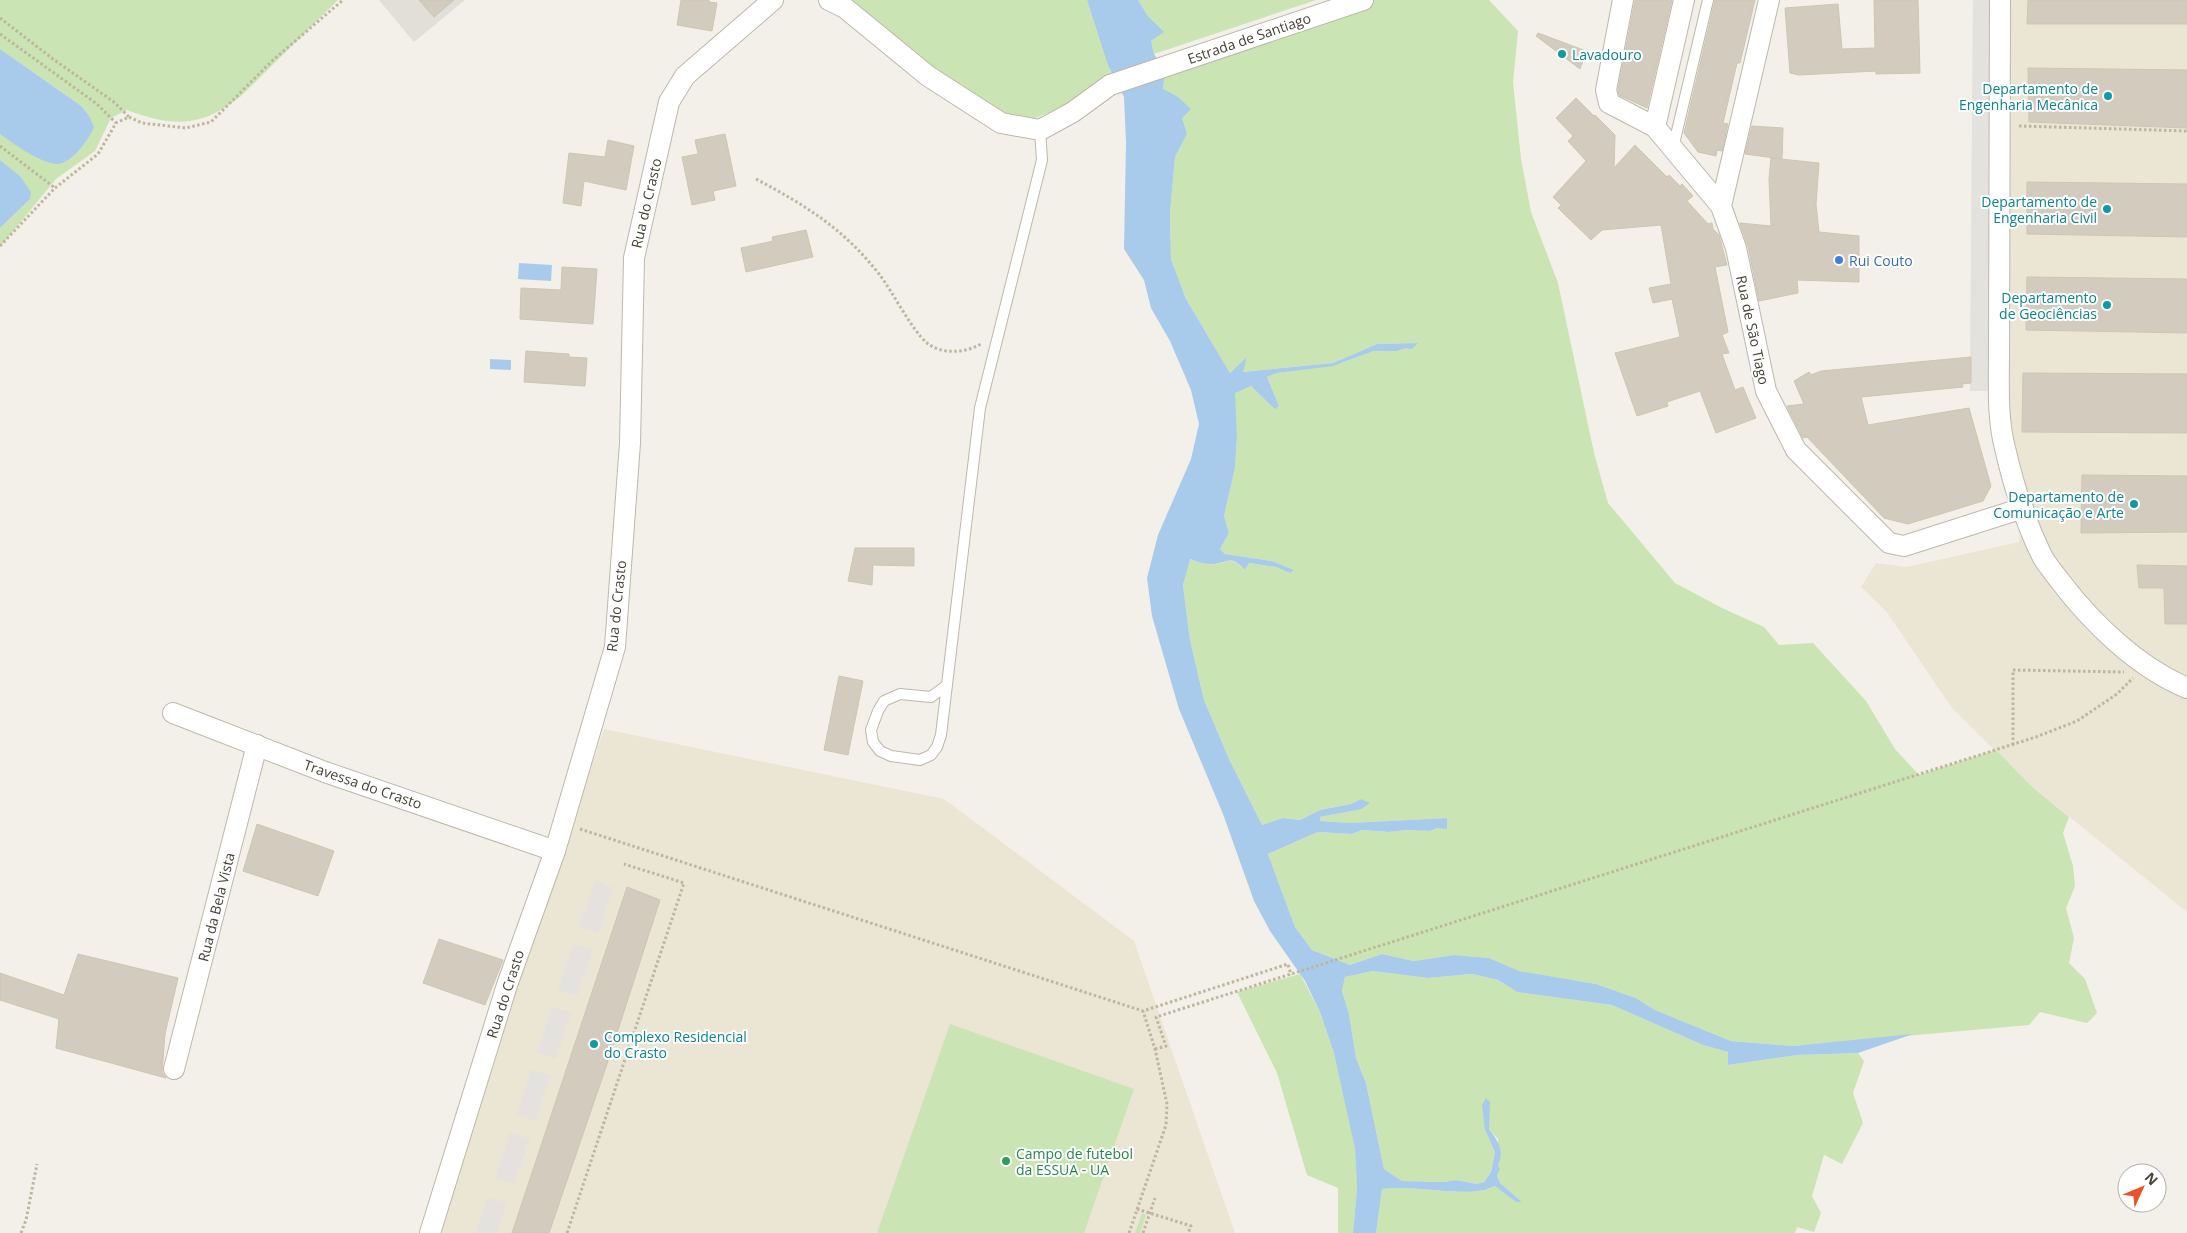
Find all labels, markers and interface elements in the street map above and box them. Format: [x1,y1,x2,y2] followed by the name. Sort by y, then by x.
[1185,8,1313,68] street label: Estrada de Santiago
[1572,45,1642,64] place label: Lavadouro
[1556,48,1568,60] marker: Lavadouro
[1959,79,2098,114] place label: Departamento de Engenharia Mecânica
[2102,90,2114,102] marker: Departamento de Engenharia Mecânica
[626,156,666,250] street label: Rua do Crasto
[1981,192,2097,227] place label: Departamento de Engenharia Civil
[2101,203,2113,215] marker: Departamento de Engenharia Civil
[1849,251,1913,270] place label: Rui Couto
[1833,254,1845,266] marker: Rui Couto
[1732,274,1774,386] street label: Rua de São Tiago
[1999,288,2097,323] place label: Departamento de Geociências
[2101,299,2113,311] marker: Departamento de Geociências
[1993,487,2124,522] place label: Departamento de Comunicação e Arte
[2128,498,2140,510] marker: Departamento de Comunicação e Arte
[602,559,630,653] street label: Rua do Crasto
[301,755,425,813] street label: Travessa do Crasto
[193,850,239,964] street label: Rua da Bela Vista
[482,947,528,1041] street label: Rua do Crasto
[604,1027,747,1062] place label: Complexo Residencial do Crasto
[588,1038,600,1050] marker: Complexo Residencial do Crasto
[1016,1144,1133,1179] place label: Campo de futebol da ESSUA - UA
[1000,1155,1012,1167] marker: Campo de futebol da ESSUA - UA
[2117,1163,2167,1213] north arrow
[2141,1168,2163,1189] text: N

